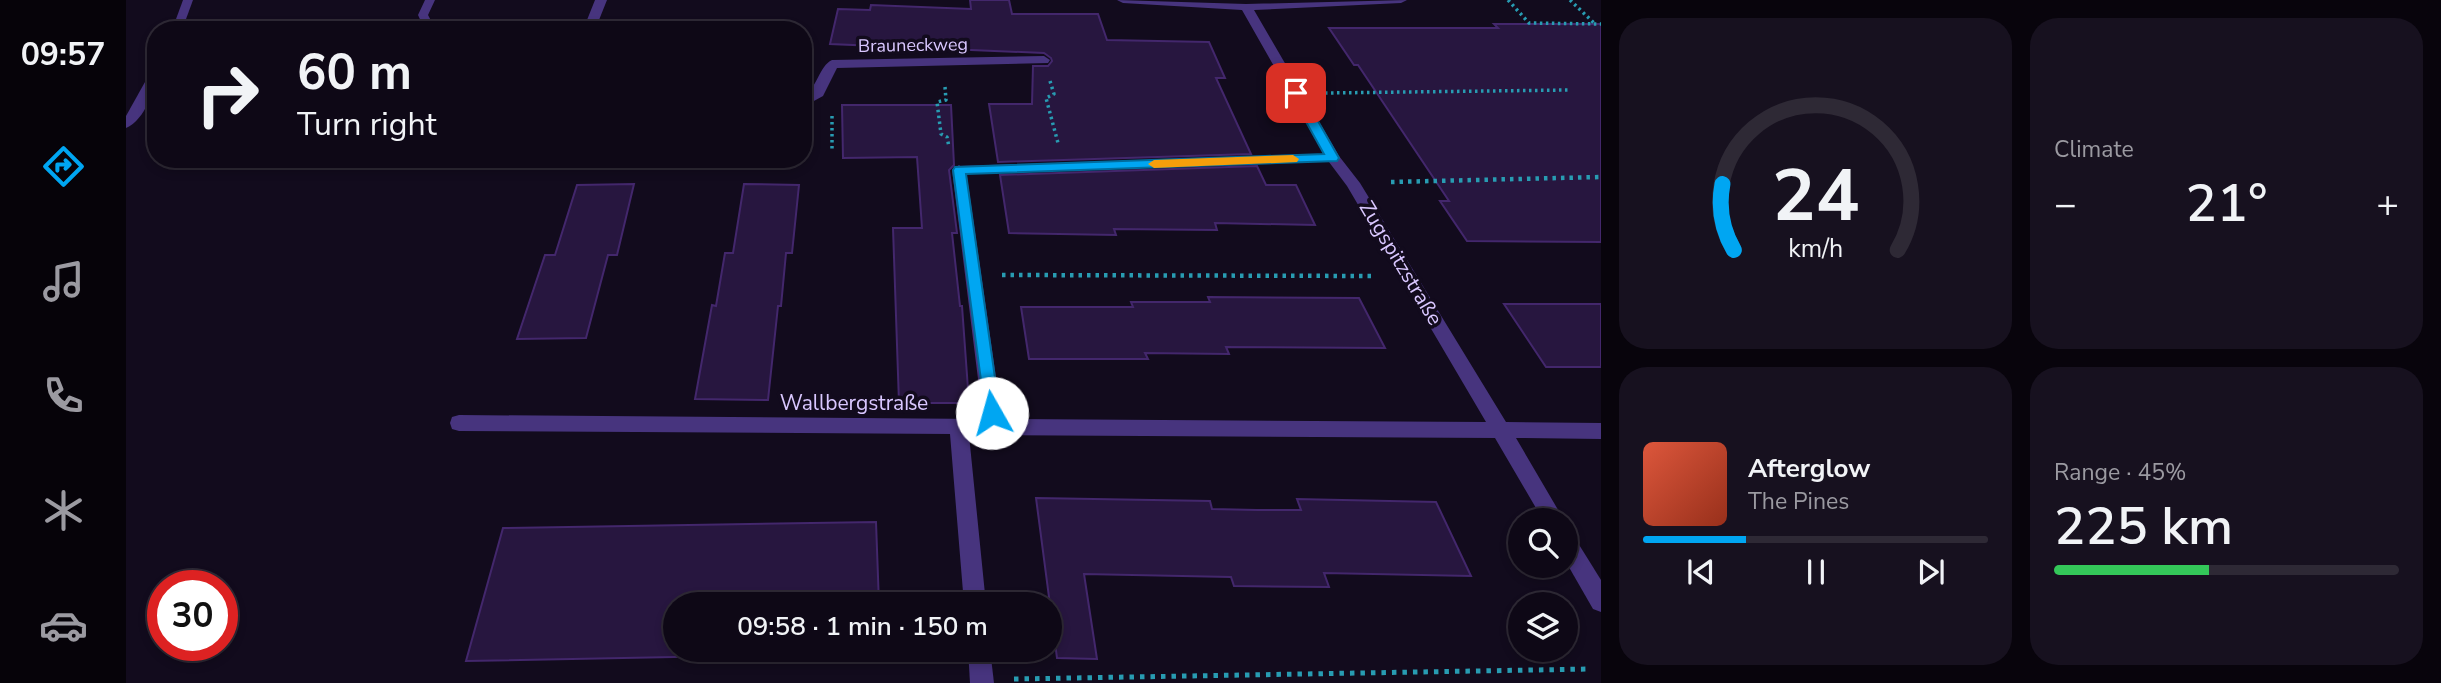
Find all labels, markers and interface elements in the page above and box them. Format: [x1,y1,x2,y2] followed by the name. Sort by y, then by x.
[858,32,968,58] street label: Brauneckweg
[21,33,105,76] text: 09:57
[297,39,412,106] text: 60 m
[182,49,273,140] icon: right
[1266,63,1326,123] pin
[1277,74,1315,112] icon: arrive
[297,103,437,146] text: Turn right
[2054,134,2134,165] text: Climate
[39,142,88,191] icon: directions
[1772,146,1859,246] text: 24
[2186,168,2267,239] text: 21°
[2054,179,2077,230] text: −
[2376,179,2399,230] text: +
[1353,196,1449,330] street label: Zugspitzstraße
[1788,231,1843,265] text: km/h
[39,257,88,306] icon: music
[39,371,88,420] icon: phone
[955,376,1029,450] position arrow
[780,389,928,417] street label: Wallbergstraße
[1748,451,1871,486] text: Afterglow
[2054,457,2186,488] text: Range · 45%
[39,486,88,535] icon: climate
[1748,486,1849,517] text: The Pines
[2054,491,2233,562] text: 225 km
[1508,508,1578,662] map controls
[1508,508,1578,578] button: search
[1682,553,1720,591] icon: previous
[1797,553,1835,591] icon: pause
[1912,553,1950,591] icon: next
[147,570,238,661] speed limit sign: 30
[1508,592,1578,662] button: layers
[39,601,88,650] icon: car
[737,609,988,644] text: 09:58 · 1 min · 150 m

